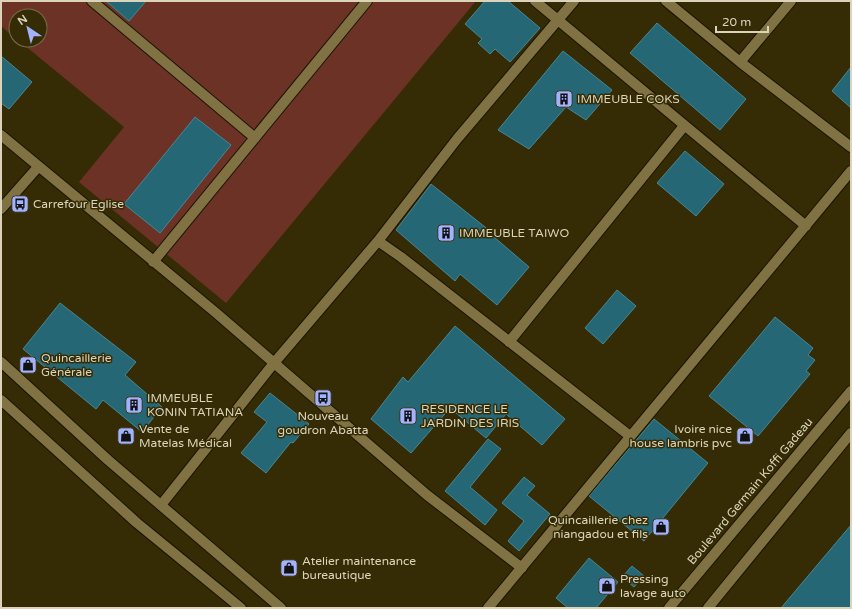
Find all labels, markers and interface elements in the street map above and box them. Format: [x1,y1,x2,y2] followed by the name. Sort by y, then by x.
[8,8,48,48] north arrow
[716,8,768,34] scale bar
[15,12,30,28] text: N
[722,15,751,29] text: 20 m
[554,89,574,109] building icon: IMMEUBLE COKS
[577,92,680,106] place label: IMMEUBLE COKS
[10,194,30,214] bus stop icon: Carrefour Eglise
[33,197,124,211] place label: Carrefour Eglise
[436,223,456,243] building icon: IMMEUBLE TAIWO
[459,226,569,240] place label: IMMEUBLE TAIWO
[41,351,112,379] place label: Quincaillerie Générale
[18,355,38,375] shop icon: Quincaillerie Générale
[313,388,333,408] bus stop icon: Nouveau goudron Abatta
[147,391,243,419] place label: IMMEUBLE KONIN TATIANA
[124,395,144,415] building icon: IMMEUBLE KONIN TATIANA
[421,402,519,430] place label: RESIDENCE LE JARDIN DES IRIS
[398,406,418,426] building icon: RESIDENCE LE JARDIN DES IRIS
[278,409,368,437] place label: Nouveau goudron Abatta
[684,415,816,567] street label: Boulevard Germain Koffi Gadeau
[139,422,232,450] place label: Vente de Matelas Médical
[629,422,732,450] place label: Ivoire nice house lambris pvc
[116,426,136,446] shop icon: Vente de Matelas Médical
[735,426,755,446] shop icon: Ivoire nice house lambris pvc
[548,513,648,541] place label: Quincaillerie chez niangadou et fils
[651,517,671,537] shop icon: Quincaillerie chez niangadou et fils
[302,554,416,582] place label: Atelier maintenance bureautique
[279,558,299,578] shop icon: Atelier maintenance bureautique
[620,572,686,600] place label: Pressing lavage auto
[597,576,617,596] shop icon: Pressing lavage auto

